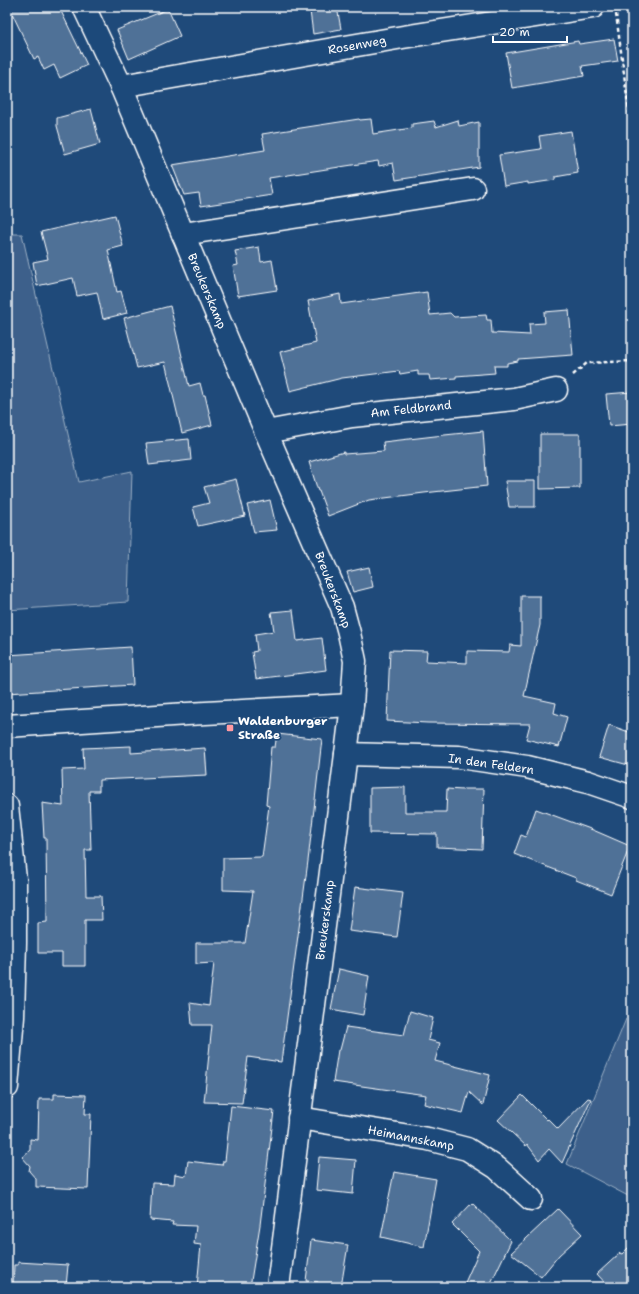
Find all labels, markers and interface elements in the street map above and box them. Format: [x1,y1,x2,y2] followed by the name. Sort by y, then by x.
[493,18,567,44] scale bar
[499,24,530,40] text: 20 m
[327,32,387,58] street label: Rosenweg
[184,251,230,331] street label: Breukerskamp
[370,397,453,421] street label: Am Feldbrand
[311,550,355,631] street label: Breukerskamp
[238,713,328,743] place label: Waldenburger Straße
[225,723,235,733] marker: Waldenburger Straße
[447,750,535,778] street label: In den Feldern
[312,879,338,961] street label: Breukerskamp
[366,1122,456,1154] street label: Heimannskamp

